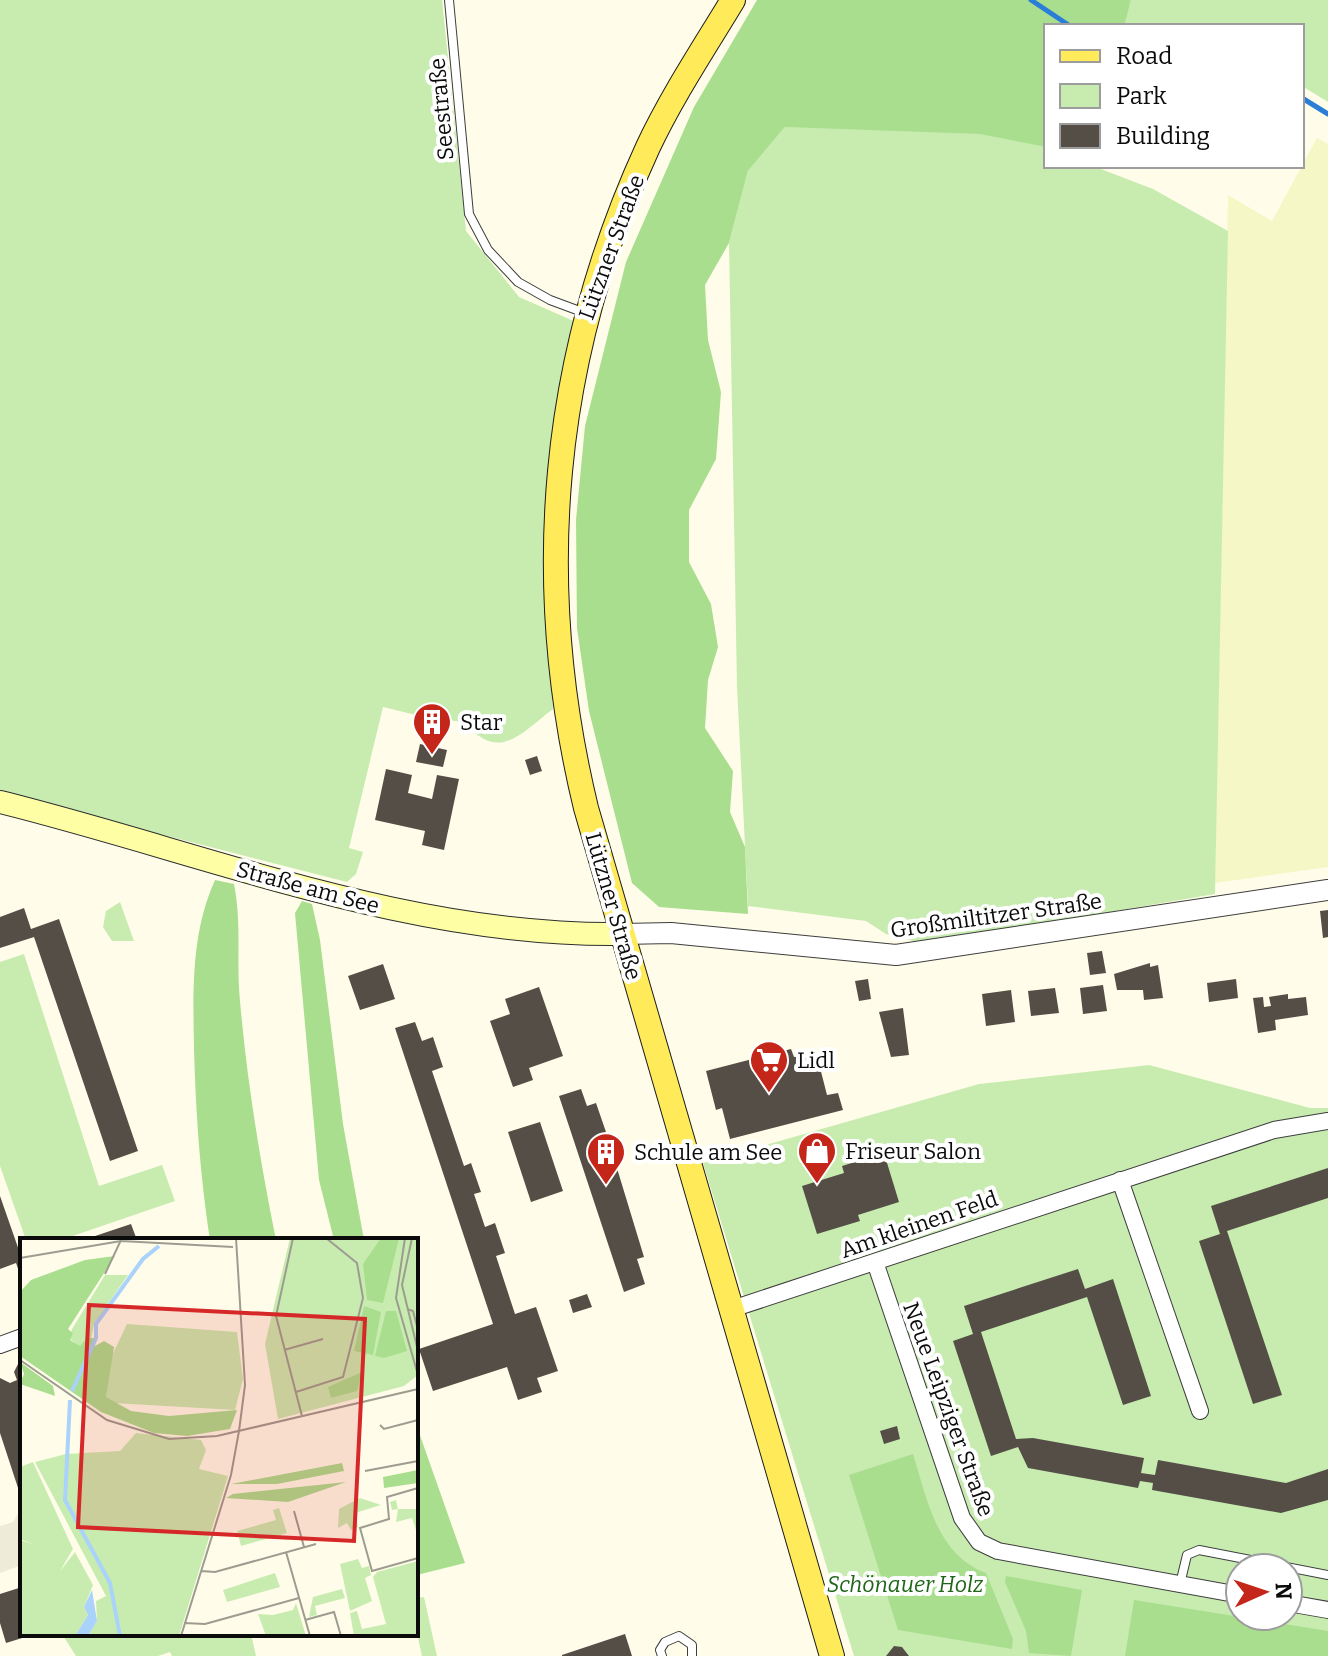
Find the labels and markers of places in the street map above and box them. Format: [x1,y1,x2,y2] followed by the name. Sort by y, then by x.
[411,701,453,756] building icon: Star
[460,709,503,736] place label: Star
[748,1039,790,1094] supermarket icon: Lidl
[797,1047,835,1074] place label: Lidl
[796,1130,838,1185] shop icon: Friseur Salon
[585,1131,627,1186] building icon: Schule am See
[845,1138,981,1165] place label: Friseur Salon
[634,1139,782,1166] place label: Schule am See

